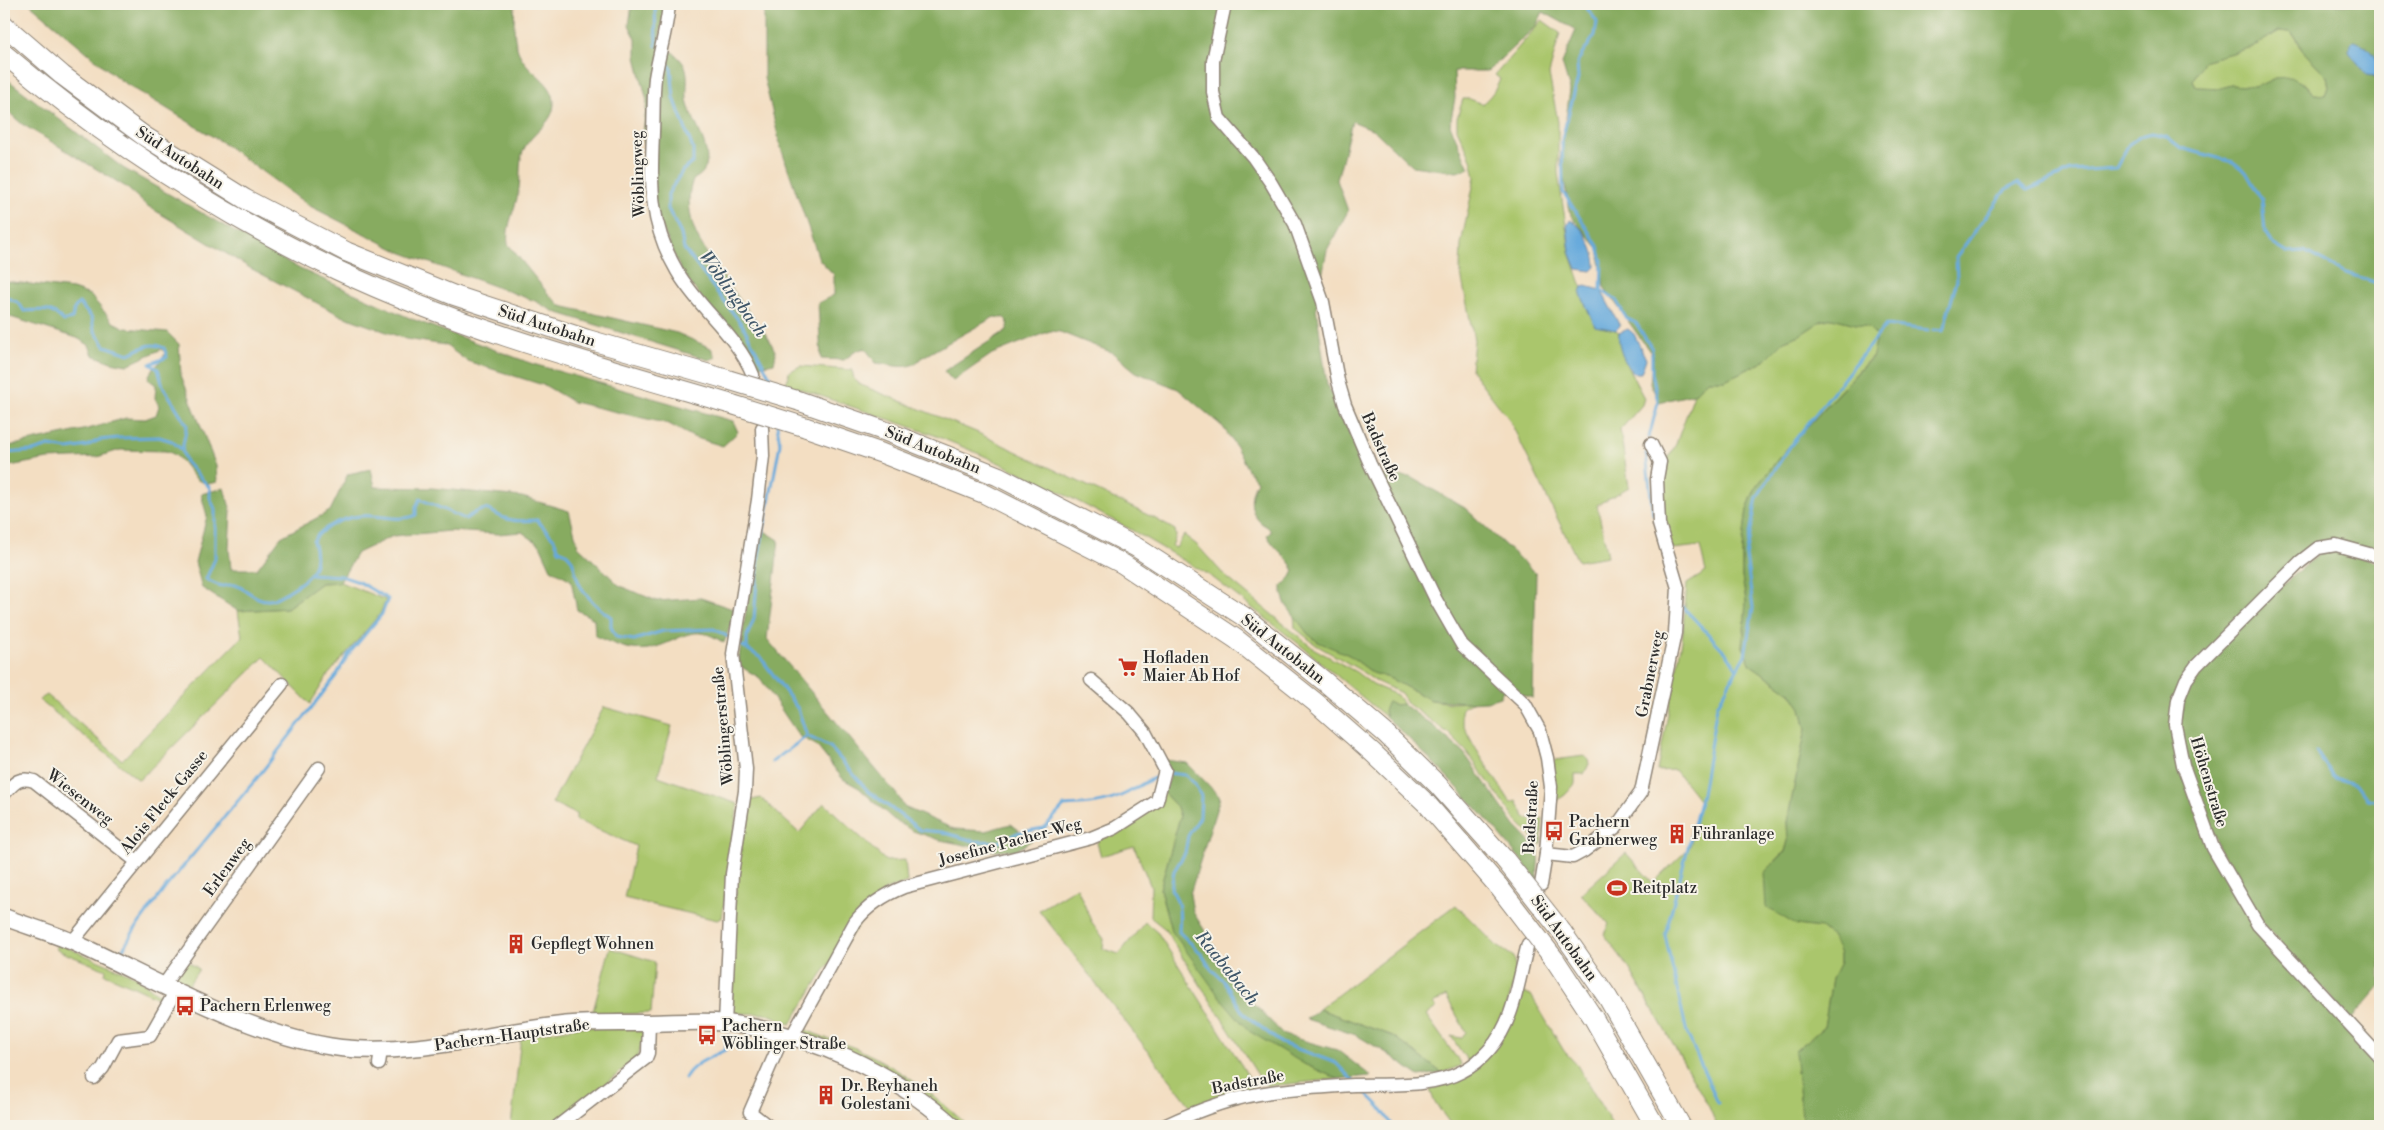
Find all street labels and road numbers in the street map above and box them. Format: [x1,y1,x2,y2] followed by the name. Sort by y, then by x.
[132,122,228,194] street label: Süd Autobahn
[626,130,650,219] street label: Wöblingweg
[496,301,599,351] street label: Süd Autobahn
[1357,409,1405,485] street label: Badstraße
[882,422,984,478] street label: Süd Autobahn
[1237,610,1329,688] street label: Süd Autobahn
[1632,628,1668,719] street label: Grabnerweg
[708,666,738,787] street label: Wöblingerstraße
[2186,734,2232,830] street label: Höhenstraße
[115,746,212,859] street label: Alois Fleck-Gasse
[42,764,118,830] street label: Wiesenweg
[1519,780,1543,855] street label: Badstraße
[936,813,1084,871] street label: Josefine Pacher-Weg
[199,833,255,900] street label: Erlenweg
[1526,891,1602,985] street label: Süd Autobahn
[433,1014,591,1056] street label: Pachern-Hauptstraße
[1209,1065,1286,1099] street label: Badstraße

